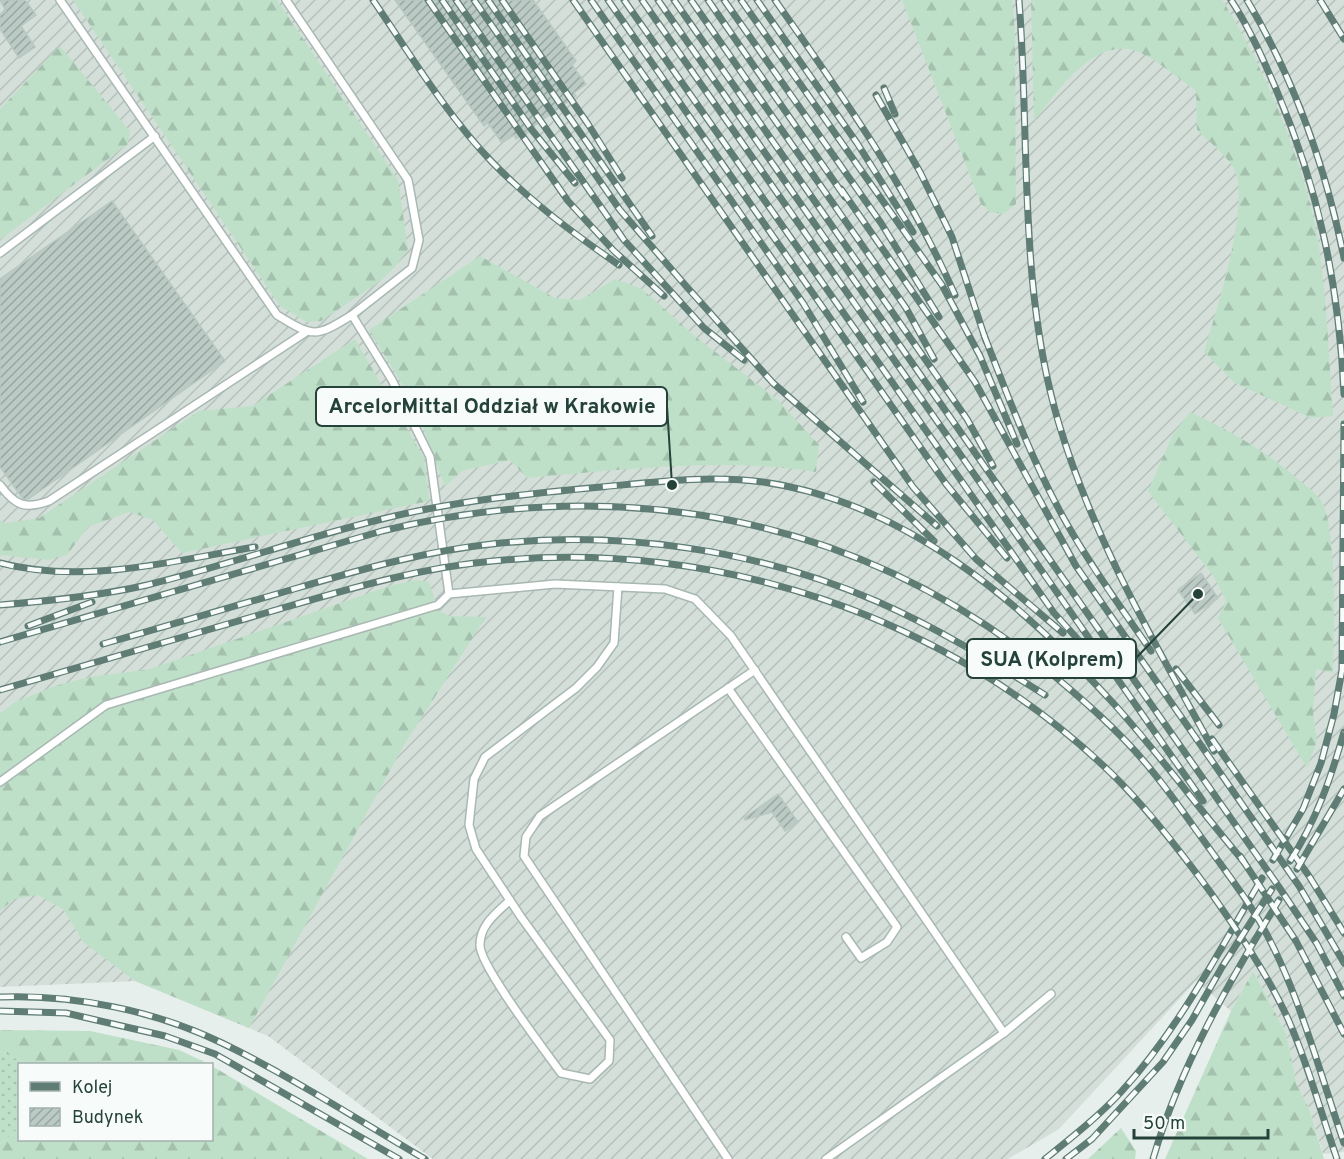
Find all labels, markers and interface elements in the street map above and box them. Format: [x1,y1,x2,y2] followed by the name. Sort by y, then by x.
[316,387,667,426] callout: ArcelorMittal Oddział w Krakowie
[328,394,656,421] text: ArcelorMittal Oddział w Krakowie
[967,639,1136,678] callout: SUA (Kolprem)
[980,647,1124,674] text: SUA (Kolprem)
[18,1063,213,1141] legend
[72,1077,112,1100] text: Kolej
[1134,1102,1268,1140] scale bar
[72,1107,143,1130] text: Budynek
[1143,1113,1185,1136] text: 50 m

